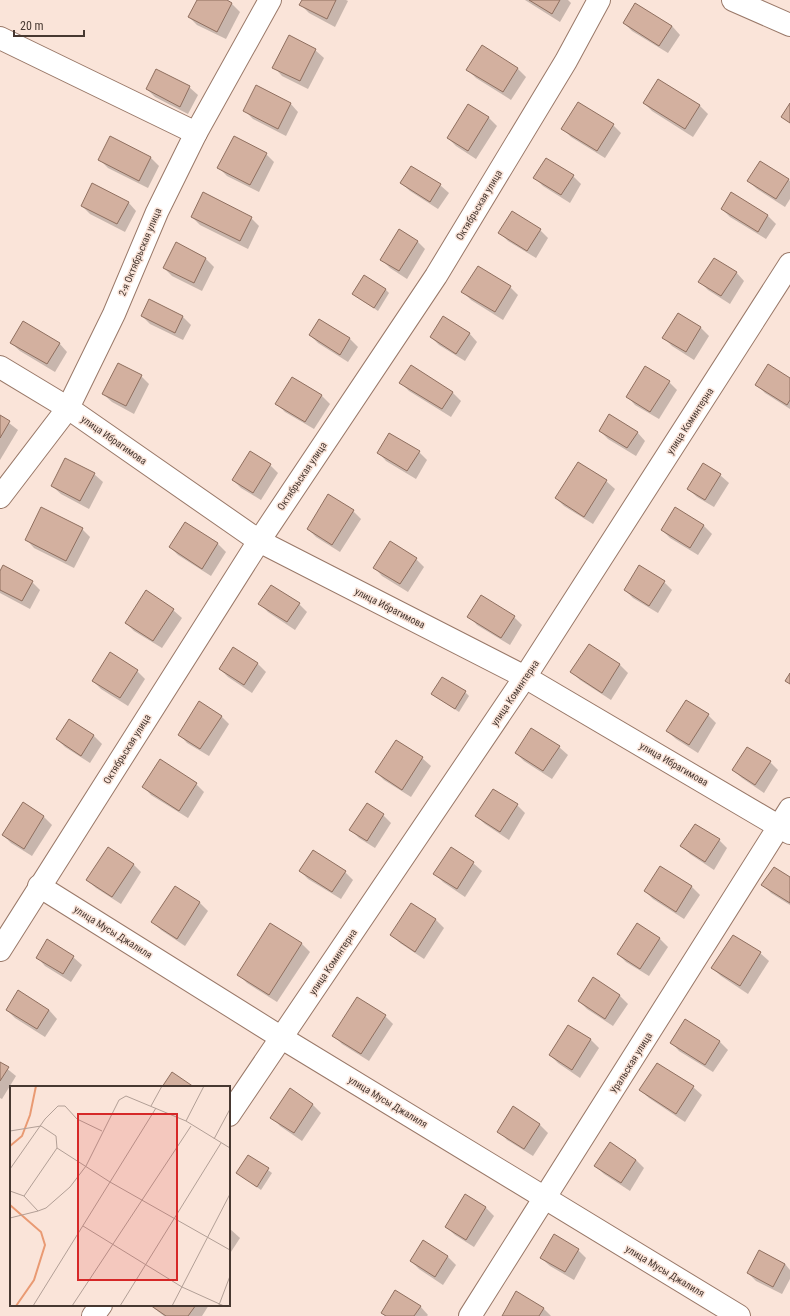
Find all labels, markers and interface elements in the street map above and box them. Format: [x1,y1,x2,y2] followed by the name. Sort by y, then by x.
[14,12,84,38] scale bar
[20,19,44,33] text: 20 m
[454,168,504,242] street label: Октябрьская улица
[116,206,164,298] street label: 2-я Октябрьская улица
[664,386,716,456] street label: улица Коминтерна
[79,413,149,467] street label: улица Ибрагимова
[275,440,329,512] street label: Октябрьская улица
[353,586,427,631] street label: улица Ибрагимова
[489,658,541,728] street label: улица Коминтерна
[101,712,153,786] street label: Октябрьская улица
[638,740,710,788] street label: улица Ибрагимова
[72,903,154,961] street label: улица Мусы Джалиля
[307,927,359,997] street label: улица Коминтерна
[608,1030,654,1096] street label: Уральская улица
[347,1074,430,1130] street label: улица Мусы Джалиля
[10,1086,230,1306] inset map
[624,1243,707,1299] street label: улица Мусы Джалиля

